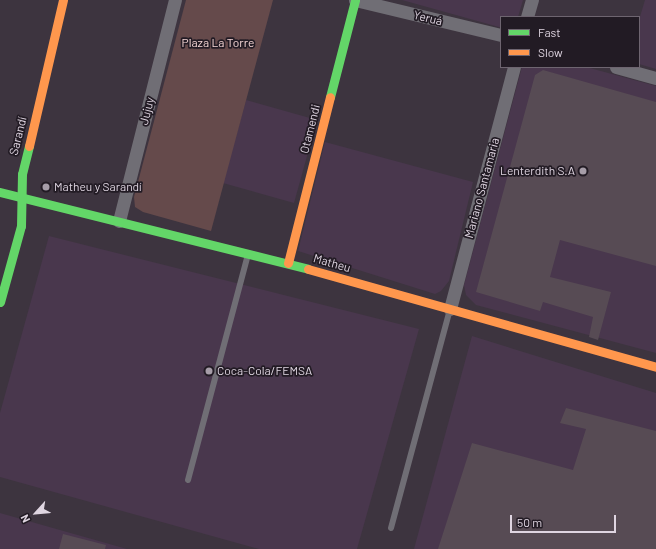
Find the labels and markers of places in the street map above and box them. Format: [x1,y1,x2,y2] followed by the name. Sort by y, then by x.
[500,164,575,178] place label: Lenterdith S.A
[578,166,588,176] marker: Lenterdith S.A
[54,180,142,194] place label: Matheu y Sarandí
[41,182,51,192] marker: Matheu y Sarandí
[217,364,312,378] place label: Coca-Cola/FEMSA
[204,366,214,376] marker: Coca-Cola/FEMSA

